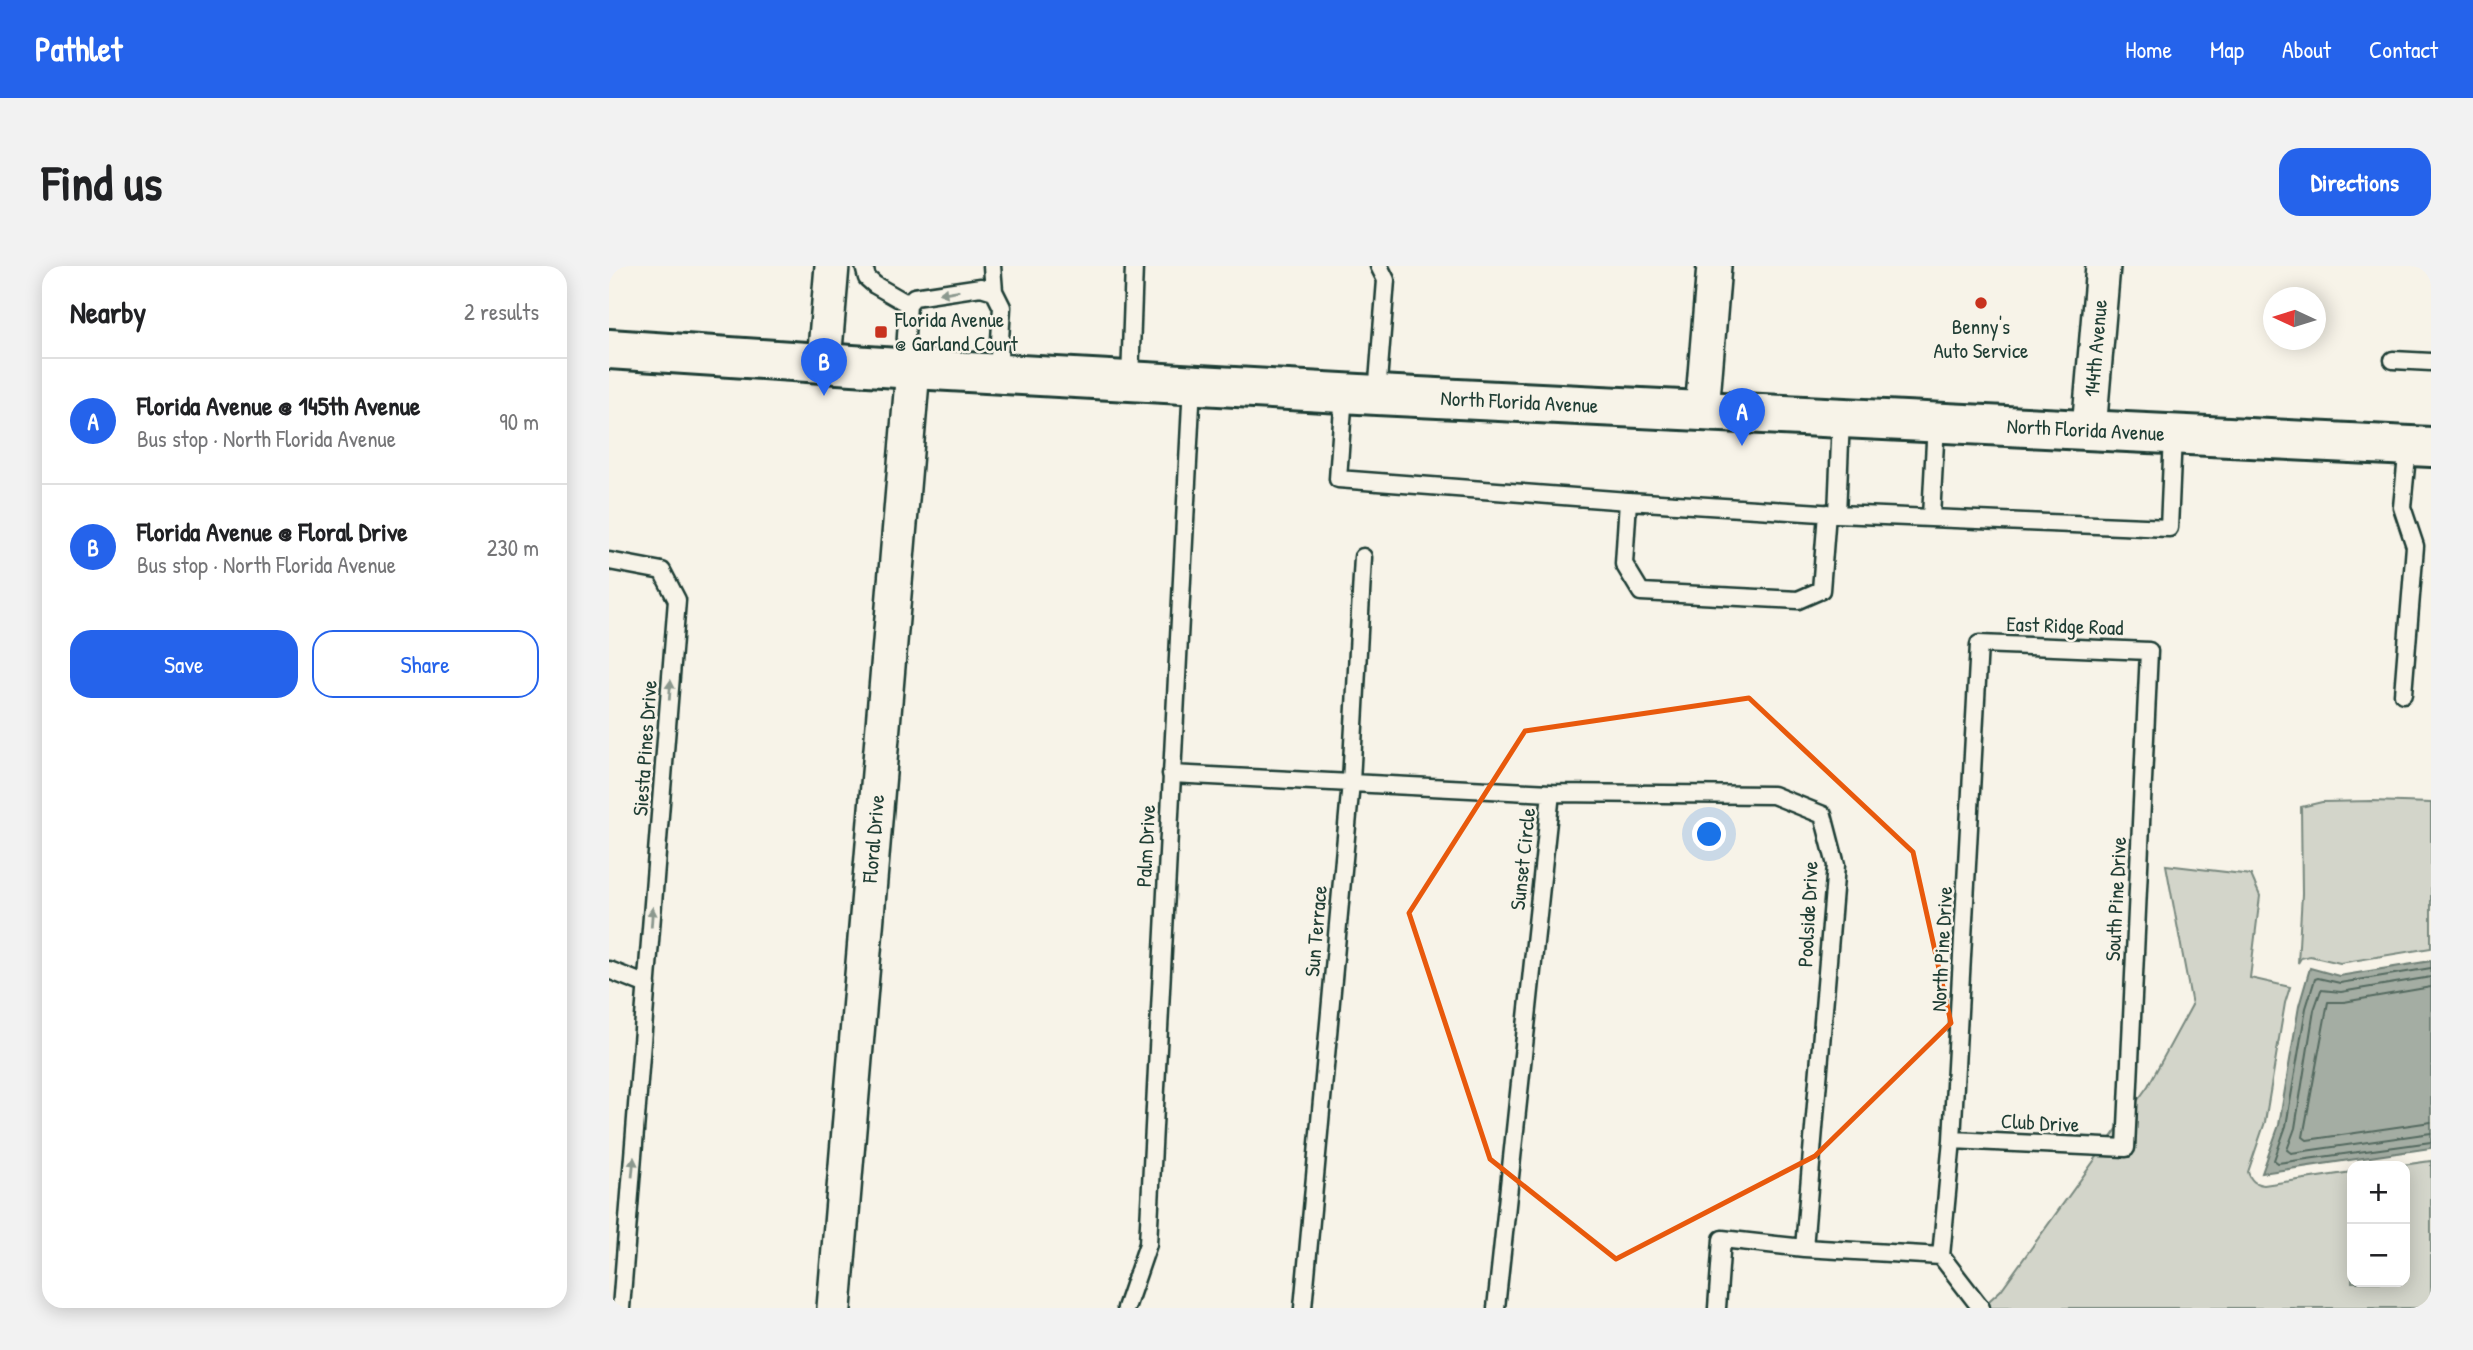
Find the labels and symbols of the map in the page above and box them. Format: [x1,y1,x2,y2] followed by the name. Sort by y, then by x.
[938,287,960,298] one-way arrow
[2263,287,2326,350] north arrow
[1973,295,1989,311] marker: Benny's Auto Service
[2077,298,2114,398] street label: 144th Avenue
[894,305,1019,358] place label: Florida Avenue @ Garland Court
[1934,312,2028,365] place label: Benny's Auto Service
[873,324,889,340] marker: Florida Avenue @ Garland Court
[801,338,847,396] pin: B
[1440,383,1599,420] street label: North Florida Avenue
[1719,388,1765,446] pin: A
[2006,411,2165,448] street label: North Florida Avenue
[2006,609,2124,642] street label: East Ridge Road
[625,679,664,817] street label: Siesta Pines Drive
[665,679,676,701] one-way arrow
[855,793,891,885] street label: Floral Drive
[1129,804,1162,888] street label: Palm Drive
[1503,807,1542,911] street label: Sunset Circle
[1692,817,1726,851] your location
[2098,836,2133,962] street label: South Pine Drive
[1790,860,1825,968] street label: Poolside Drive
[1297,884,1334,978] street label: Sun Terrace
[1924,885,1959,1012] street label: North Pine Drive
[647,906,658,928] one-way arrow
[2000,1106,2080,1139] street label: Club Drive
[628,1155,639,1177] one-way arrow

